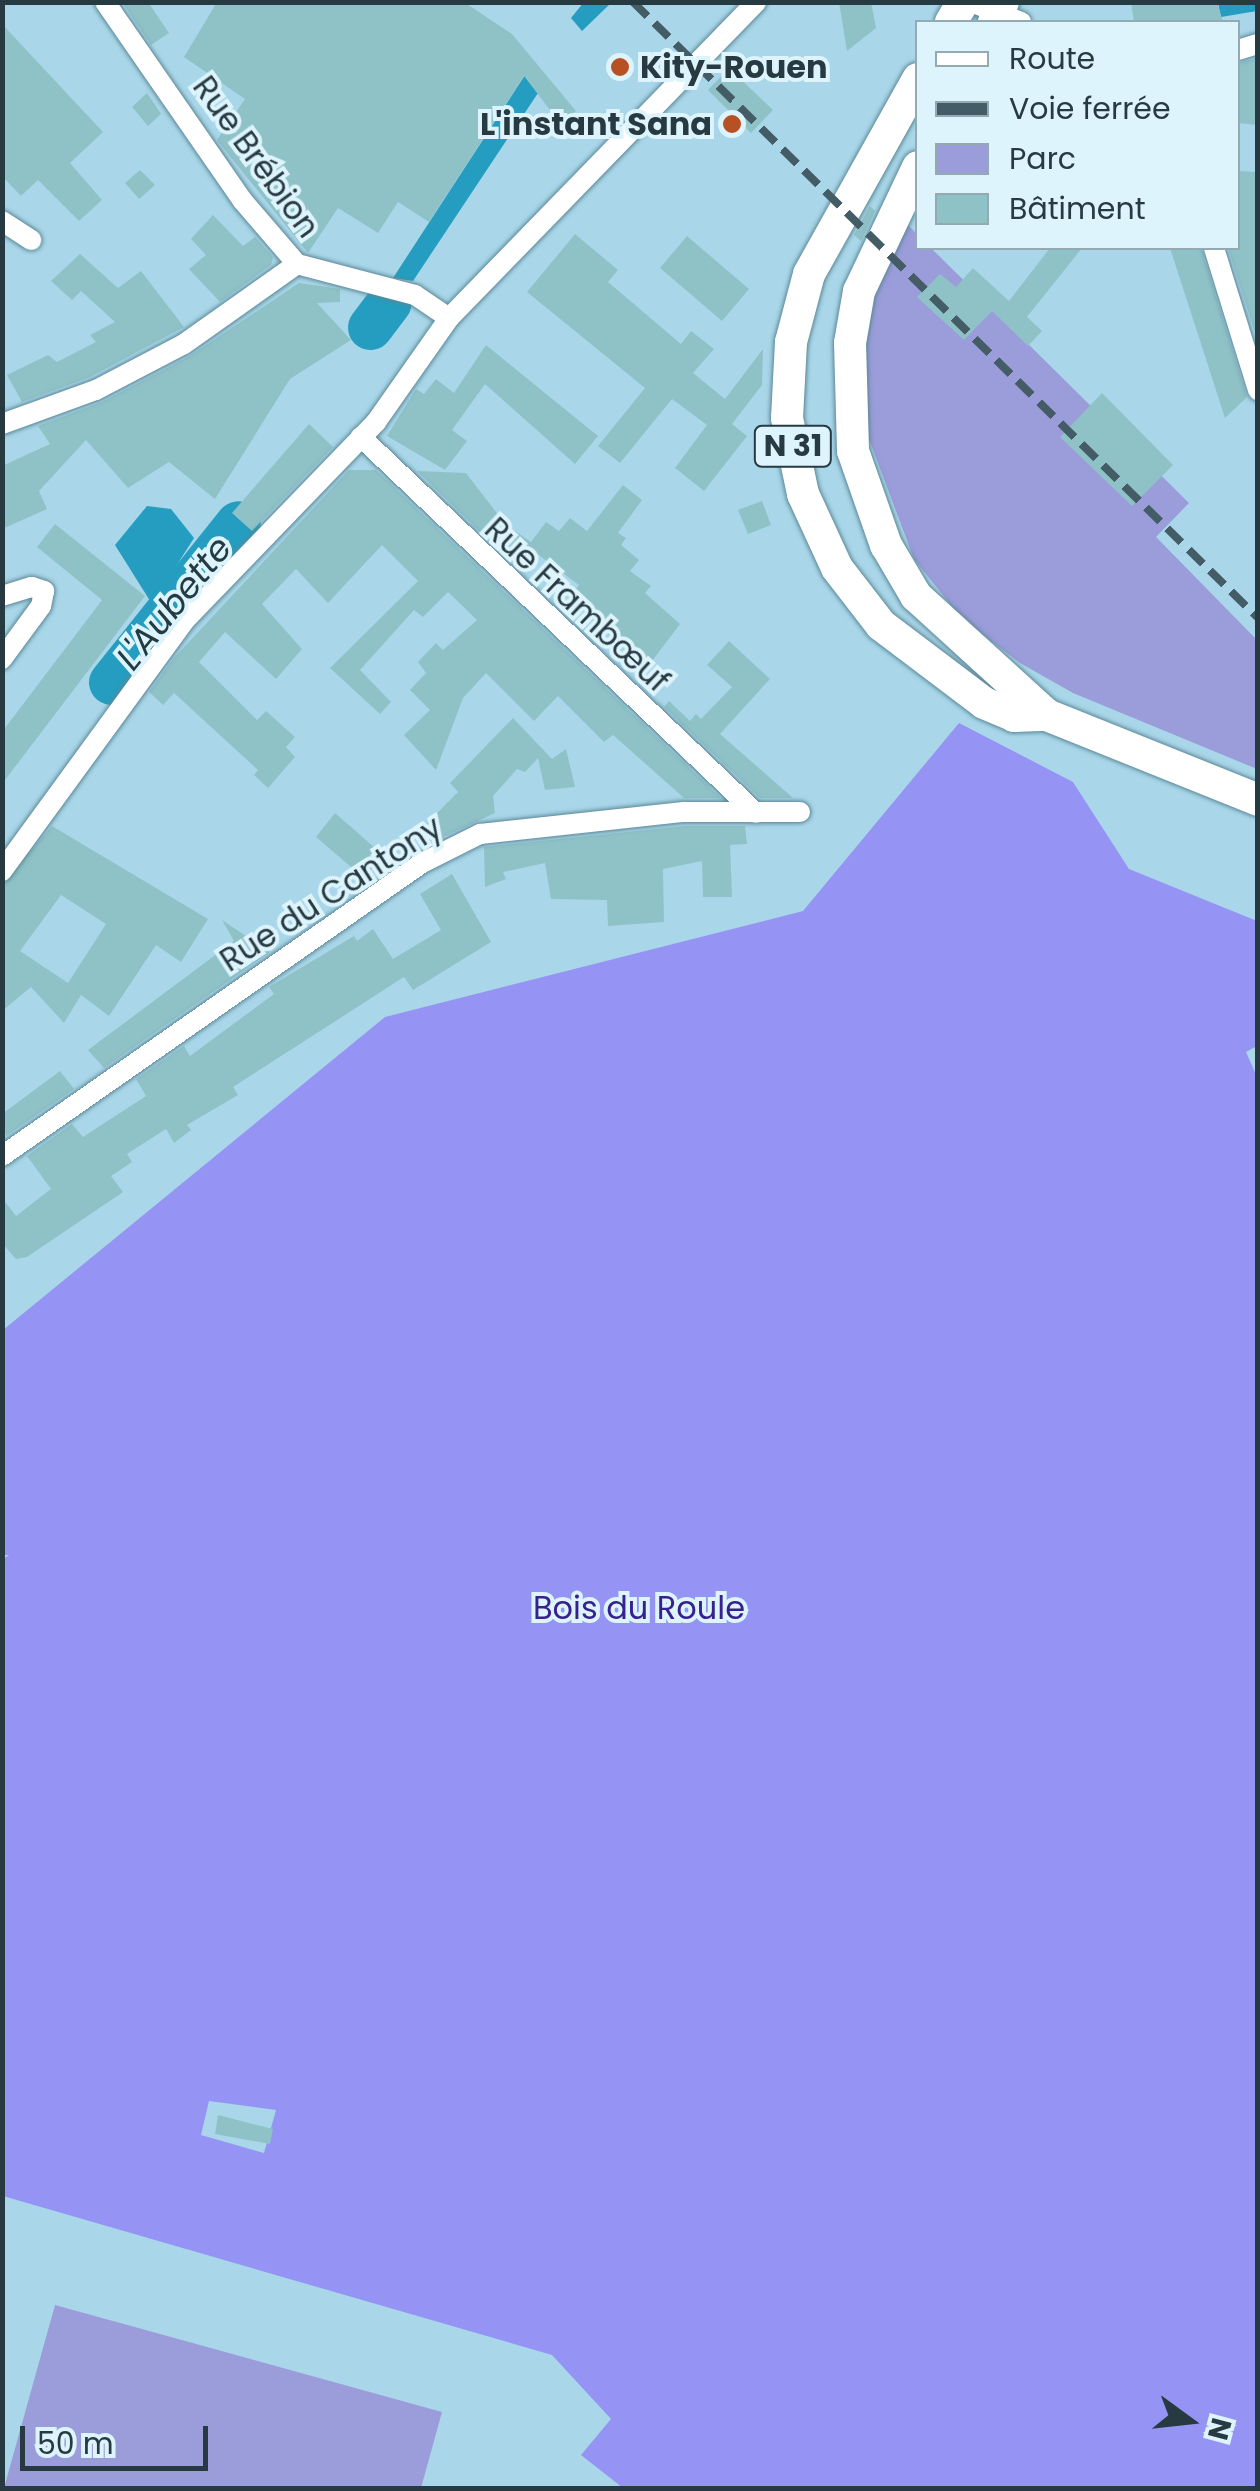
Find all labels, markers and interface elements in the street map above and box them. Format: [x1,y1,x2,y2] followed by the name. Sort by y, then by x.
[915,20,1240,250] legend
[1009,37,1095,80] text: Route
[640,48,828,86] place label: Kity-Rouen
[609,56,631,78] marker: Kity-Rouen
[185,69,327,245] street label: Rue Brébion
[1009,87,1171,130] text: Voie ferrée
[480,105,712,143] place label: L'instant Sana
[721,113,743,135] marker: L'instant Sana
[1009,137,1076,180] text: Parc
[1009,187,1146,230] text: Bâtiment
[753,421,833,471] road number: N 31
[477,510,677,700] street label: Rue Frambœuf
[108,528,240,678] water label: L'Aubette
[213,808,449,980] street label: Rue du Cantony
[533,1589,745,1627] park label: Bois du Roule
[1140,2371,1240,2471] north arrow
[25,2406,212,2468] scale bar
[1198,2414,1241,2444] text: N
[37,2422,114,2465] text: 50 m

